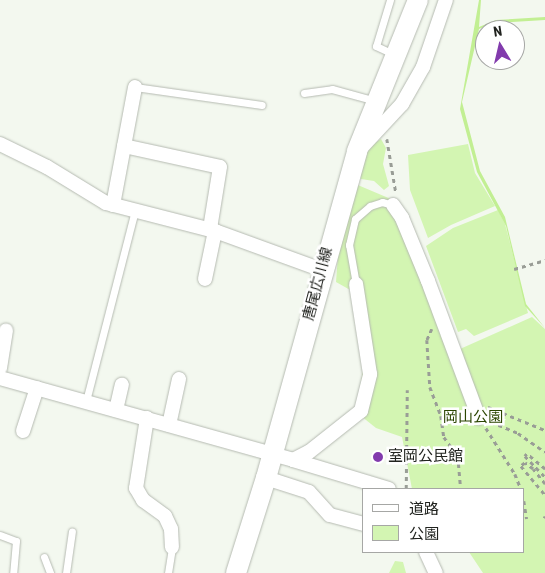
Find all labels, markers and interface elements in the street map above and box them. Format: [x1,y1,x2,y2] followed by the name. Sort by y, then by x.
[475,20,525,70] north arrow
[492,23,503,40] text: N
[300,245,336,323] street label: 唐尾広川線
[443,409,503,427] park label: 岡山公園
[388,448,463,466] place label: 室岡公民館
[372,451,384,463] marker: 室岡公民館
[362,488,525,553] legend
[409,500,439,518] text: 道路
[409,525,439,543] text: 公園

